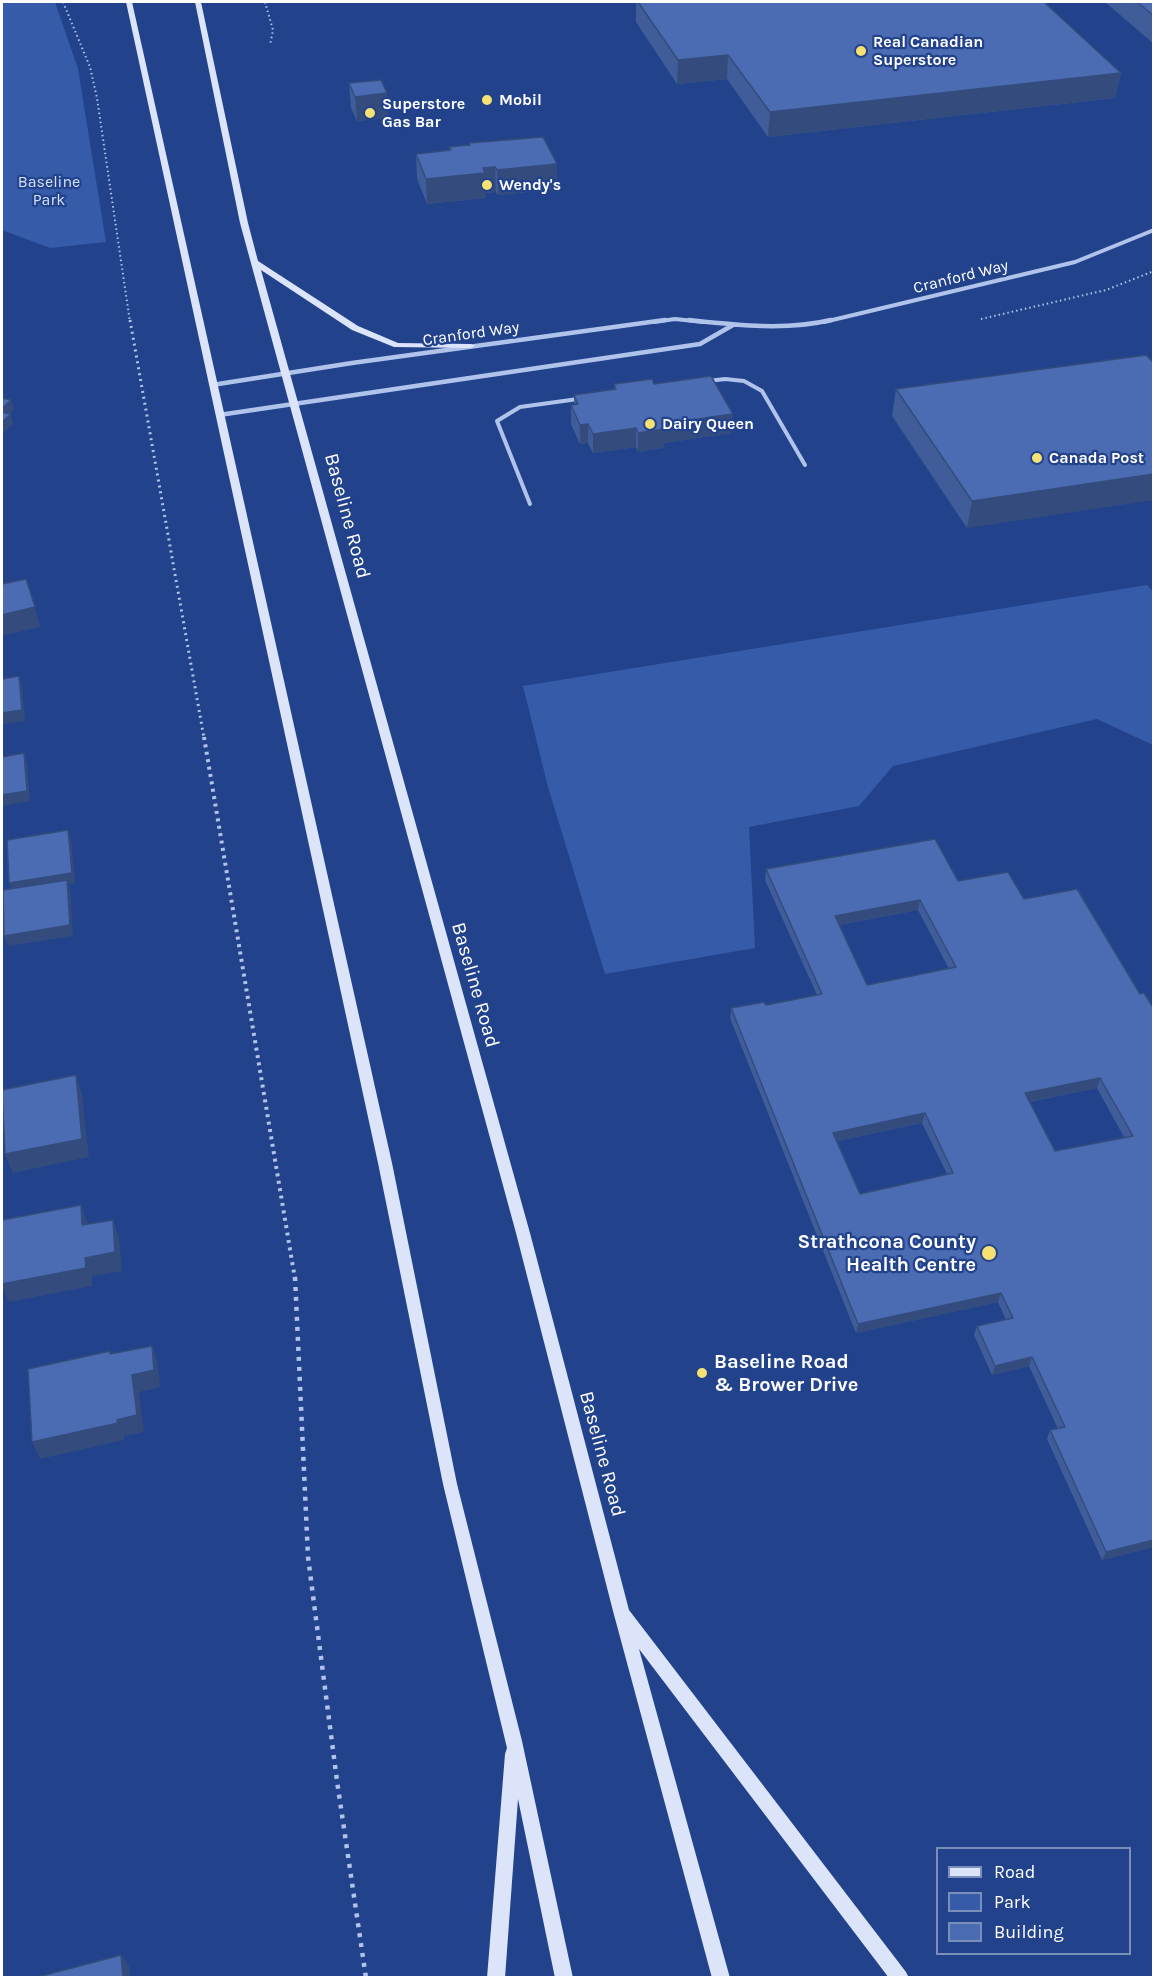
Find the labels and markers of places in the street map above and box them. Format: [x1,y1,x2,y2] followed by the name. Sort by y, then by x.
[873,32,983,70] place label: Real Canadian Superstore
[854,44,868,58] marker: Real Canadian Superstore
[499,90,542,110] place label: Mobil
[480,93,494,107] marker: Mobil
[382,94,465,132] place label: Superstore Gas Bar
[363,106,377,120] marker: Superstore Gas Bar
[499,175,561,195] place label: Wendy's
[480,178,494,192] marker: Wendy's
[662,414,754,434] place label: Dairy Queen
[643,417,657,431] marker: Dairy Queen
[1049,448,1144,468] place label: Canada Post
[1030,451,1044,465] marker: Canada Post
[797,1230,976,1277] place label: Strathcona County Health Centre
[980,1244,998,1262] marker: Strathcona County Health Centre
[714,1350,858,1397] place label: Baseline Road & Brower Drive
[695,1366,709,1380] marker: Baseline Road & Brower Drive

